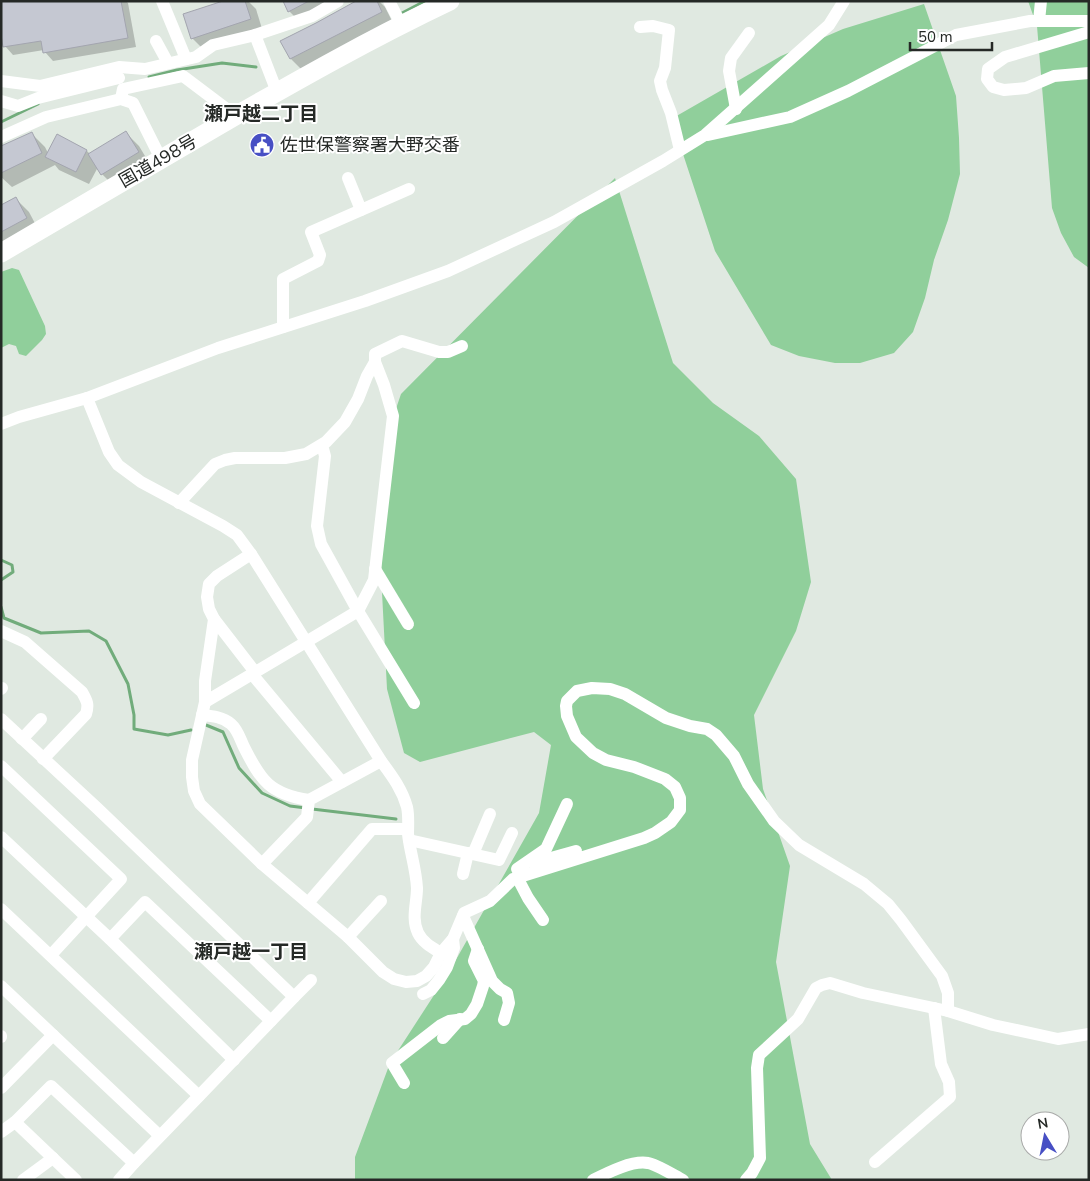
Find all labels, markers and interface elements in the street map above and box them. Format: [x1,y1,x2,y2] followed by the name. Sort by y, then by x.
[910,20,992,52] scale bar
[918,27,953,47] text: 50 m
[204,101,318,127] district label: 瀬戸越二丁目
[115,129,201,193] street label: 国道498号
[249,132,275,158] public building icon: 佐世保警察署大野交番
[280,133,460,157] place label: 佐世保警察署大野交番
[194,939,308,965] district label: 瀬戸越一丁目
[1020,1111,1070,1161] north arrow
[1036,1113,1050,1134] text: N

